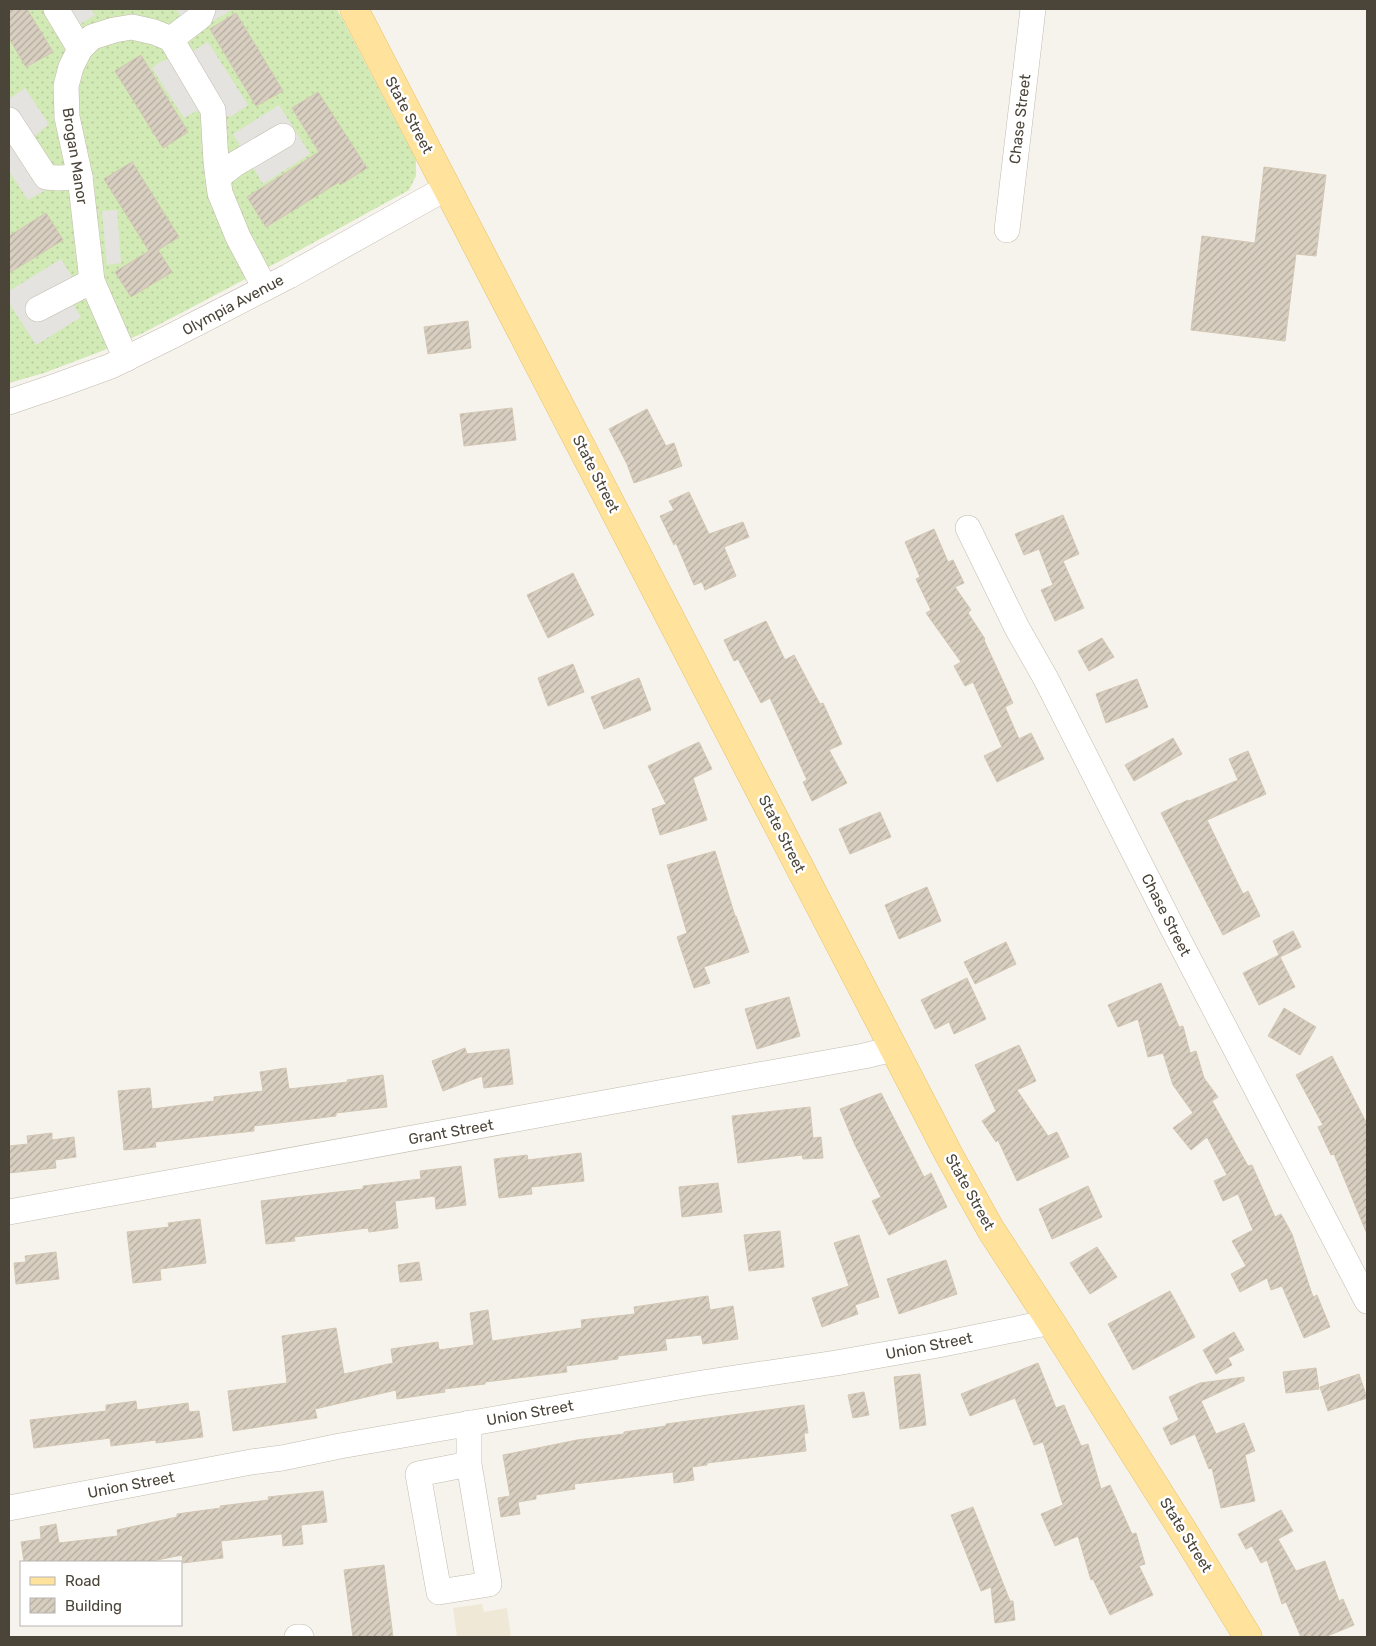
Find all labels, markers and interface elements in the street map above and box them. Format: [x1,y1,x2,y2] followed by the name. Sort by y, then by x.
[381,73,437,157] street label: State Street
[1006,73,1034,165] street label: Chase Street
[58,106,92,206] street label: Brogan Manor
[179,271,287,339] street label: Olympia Avenue
[569,432,623,516] street label: State Street
[755,792,809,876] street label: State Street
[1137,871,1195,960] street label: Chase Street
[407,1116,495,1148] street label: Grant Street
[942,1151,998,1234] street label: State Street
[884,1329,974,1363] street label: Union Street
[485,1396,575,1430] street label: Union Street
[86,1468,176,1502] street label: Union Street
[1156,1494,1216,1576] street label: State Street
[20,1561,182,1626] legend
[65,1572,101,1590] text: Road
[65,1597,122,1615] text: Building

